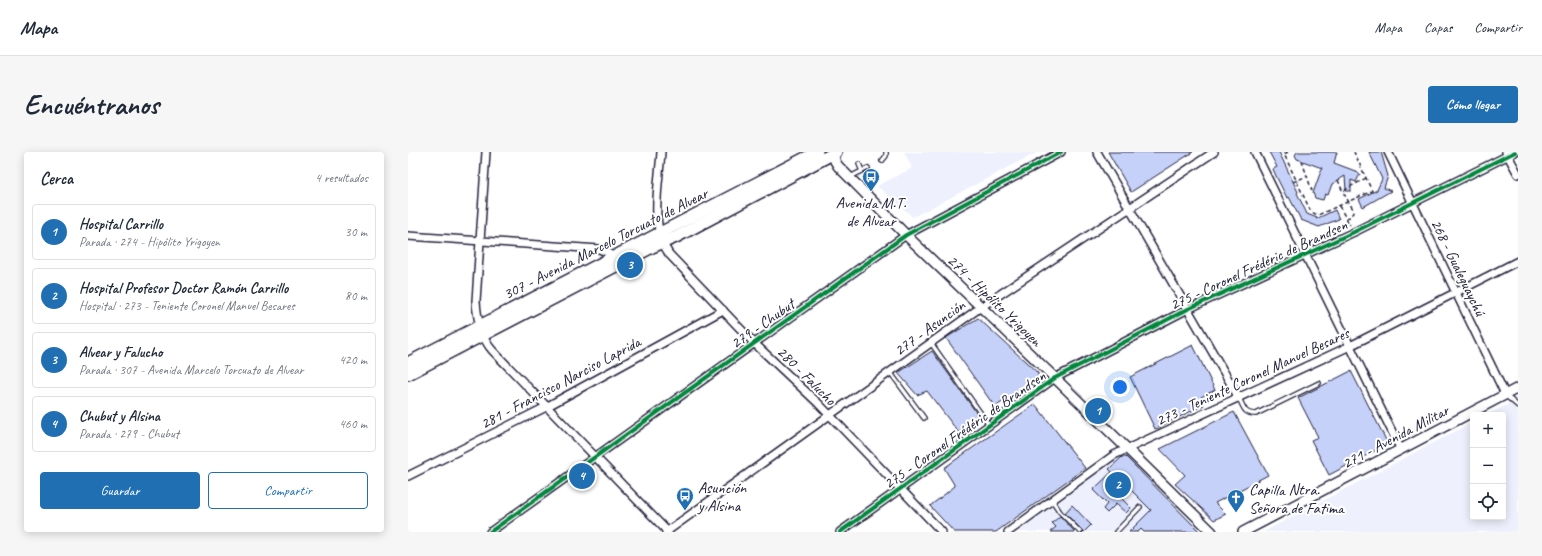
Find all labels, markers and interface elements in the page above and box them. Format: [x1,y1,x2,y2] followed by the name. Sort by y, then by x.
[20,16,57,40] text: Mapa
[1375,19,1402,36] text: Mapa
[1424,19,1452,36] text: Capas
[1474,19,1522,36] text: Compartir
[1428,86,1518,123] button: Cómo llegar
[24,87,159,122] text: Encuéntranos
[861,167,881,192] bus stop icon: Avenida M.T. de Alvear
[40,168,73,189] text: Cerca
[315,170,368,186] text: 4 resultados
[500,183,710,303] street label: 307 - Avenida Marcelo Torcuato de Alvear
[836,193,907,231] place label: Avenida M.T. de Alvear
[79,215,163,234] text: Hospital Carrillo
[1167,215,1351,315] street label: 275 - Coronel Frédéric de Brandsen
[1426,216,1491,321] street label: 268 - Gualeguaychú
[51,224,57,240] text: 1
[345,224,367,240] text: 30 m
[79,234,220,250] text: Parada · 274 - Hipólito Yrigoyen
[617,250,643,280] pin: 3
[943,250,1046,352] street label: 274 - Hipólito Yrigoyen
[79,279,288,298] text: Hospital Profesor Doctor Ramón Carrillo
[51,288,57,304] text: 2
[345,288,367,304] text: 80 m
[727,293,801,353] street label: 279 - Chubut
[890,295,970,360] street label: 277 - Asunción
[79,298,295,314] text: Hospital · 273 - Teniente Coronel Manuel Besares
[1153,323,1354,431] street label: 273 - Teniente Coronel Manuel Besares
[477,331,645,434] street label: 281 - Francisco Narciso Laprida
[773,342,841,410] street label: 280 - Falucho
[79,343,163,362] text: Alvear y Falucho
[51,352,57,368] text: 3
[339,352,367,368] text: 420 m
[79,362,304,378] text: Parada · 307 - Avenida Marcelo Torcuato de Alvear
[880,366,1050,493] street label: 275 - Coronel Frédéric de Brandsen
[1110,377,1130,397] your location
[1085,396,1111,426] pin: 1
[1339,400,1453,473] street label: 271 - Avenida Militar
[79,407,160,426] text: Chubut y Alsina
[1470,412,1506,520] map controls
[1470,412,1506,448] button: +
[51,416,57,432] text: 4
[339,416,367,432] text: 460 m
[79,426,179,442] text: Parada · 279 - Chubut
[1470,448,1506,484] button: −
[569,461,595,491] pin: 4
[1105,470,1131,500] pin: 2
[40,472,200,509] button: Guardar
[208,472,368,509] button: Compartir
[697,478,747,516] place label: Asunción y Alsina
[1249,480,1345,518] place label: Capilla Ntra. Señora de Fatima
[1470,484,1506,520] button: locate
[675,486,695,511] bus stop icon: Asunción y Alsina
[1226,488,1246,513] church icon: Capilla Ntra. Señora de Fatima

